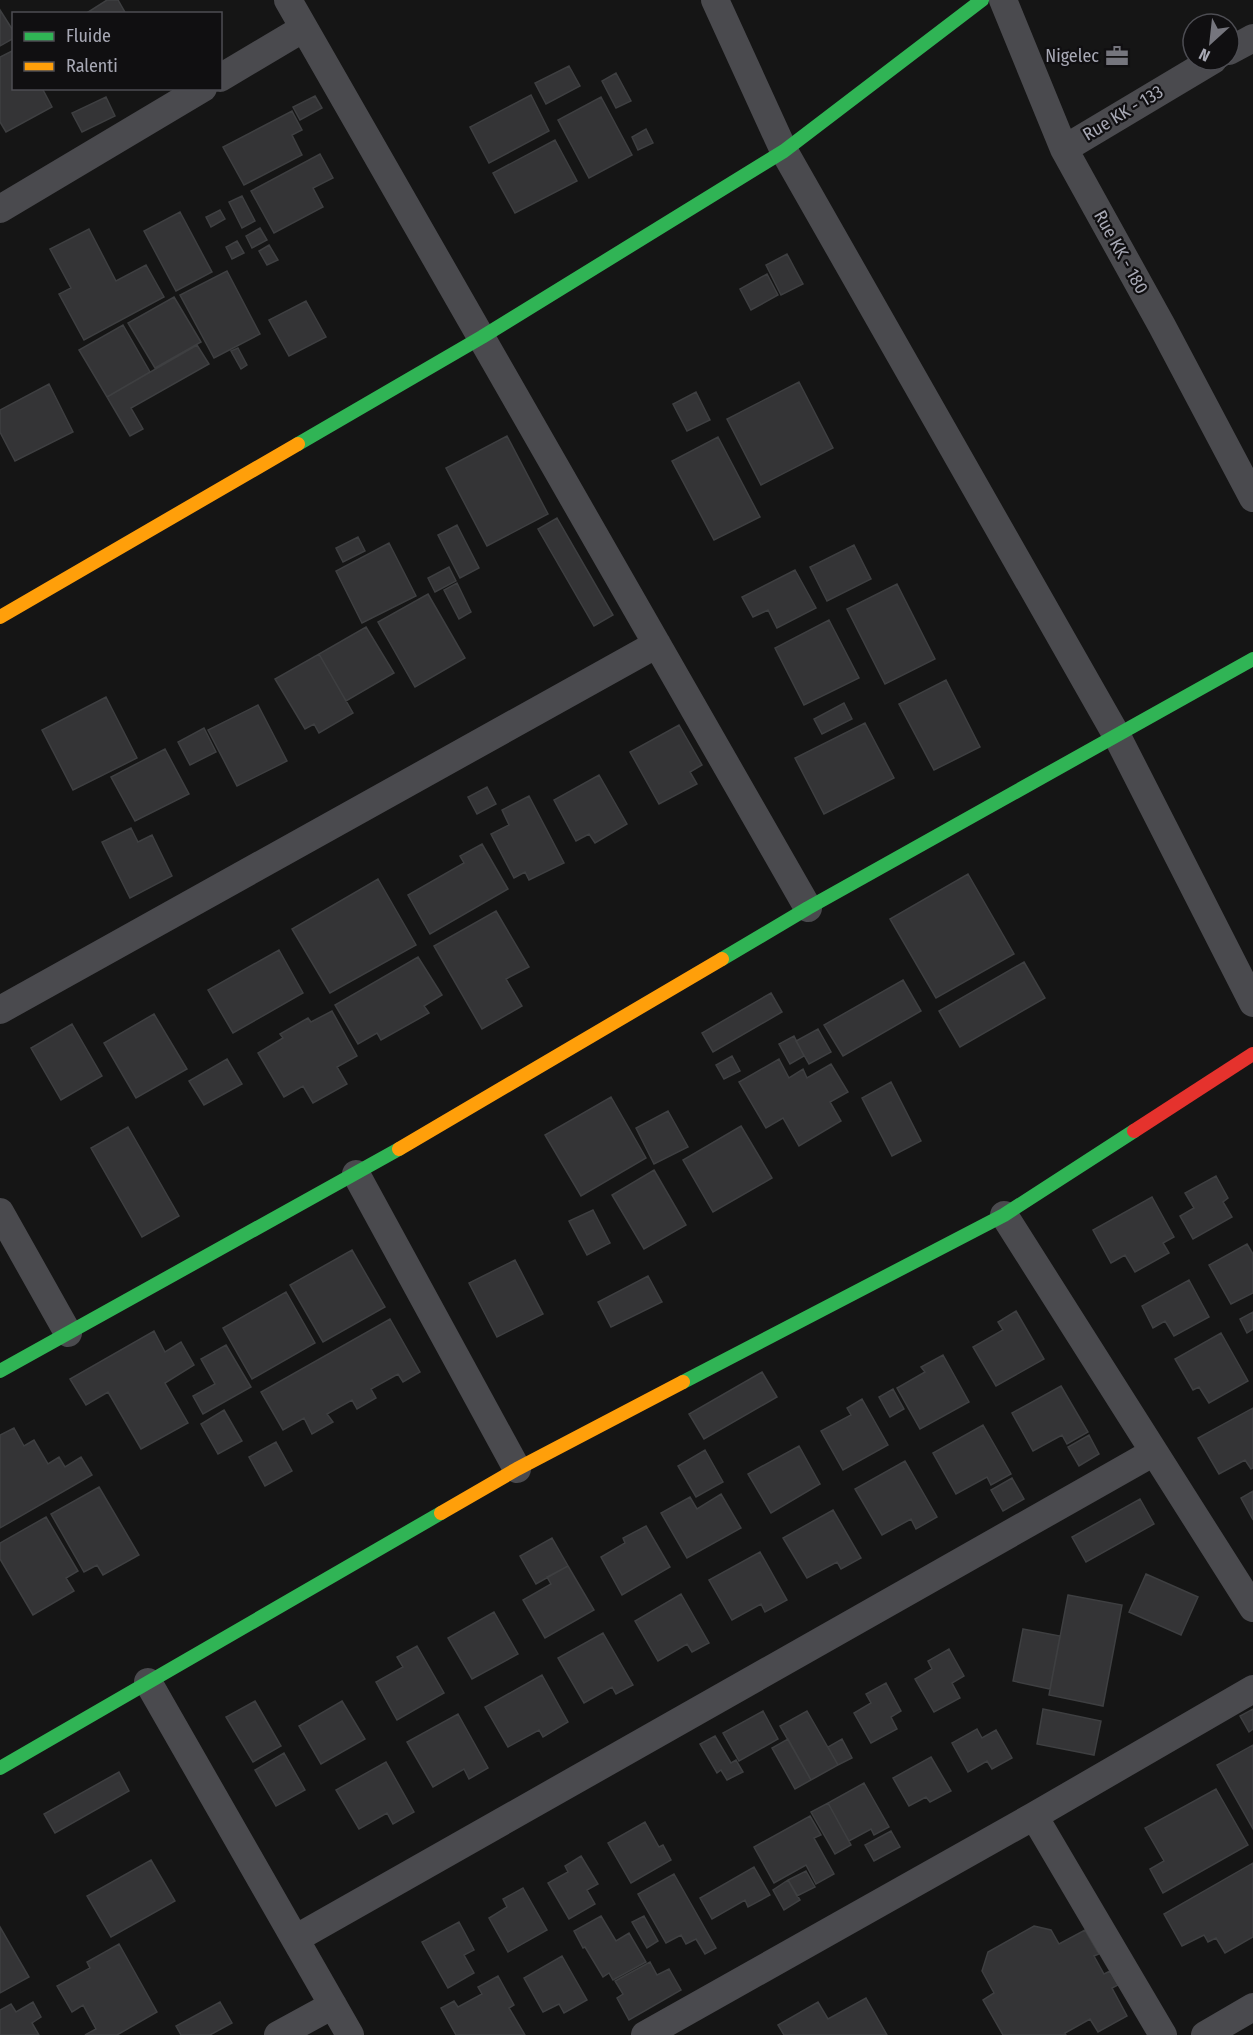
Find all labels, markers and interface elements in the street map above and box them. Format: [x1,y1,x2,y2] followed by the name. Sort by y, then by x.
[12,12,222,90] legend
[1181,12,1241,72] north arrow
[66,25,111,47] text: Fluide
[1104,43,1130,69] office icon: Nigelec
[1196,44,1213,66] text: N
[1045,45,1099,67] place label: Nigelec
[66,55,118,77] text: Ralenti
[1079,80,1167,146] street label: Rue KK - 133
[1089,206,1153,298] street label: Rue KK - 180

